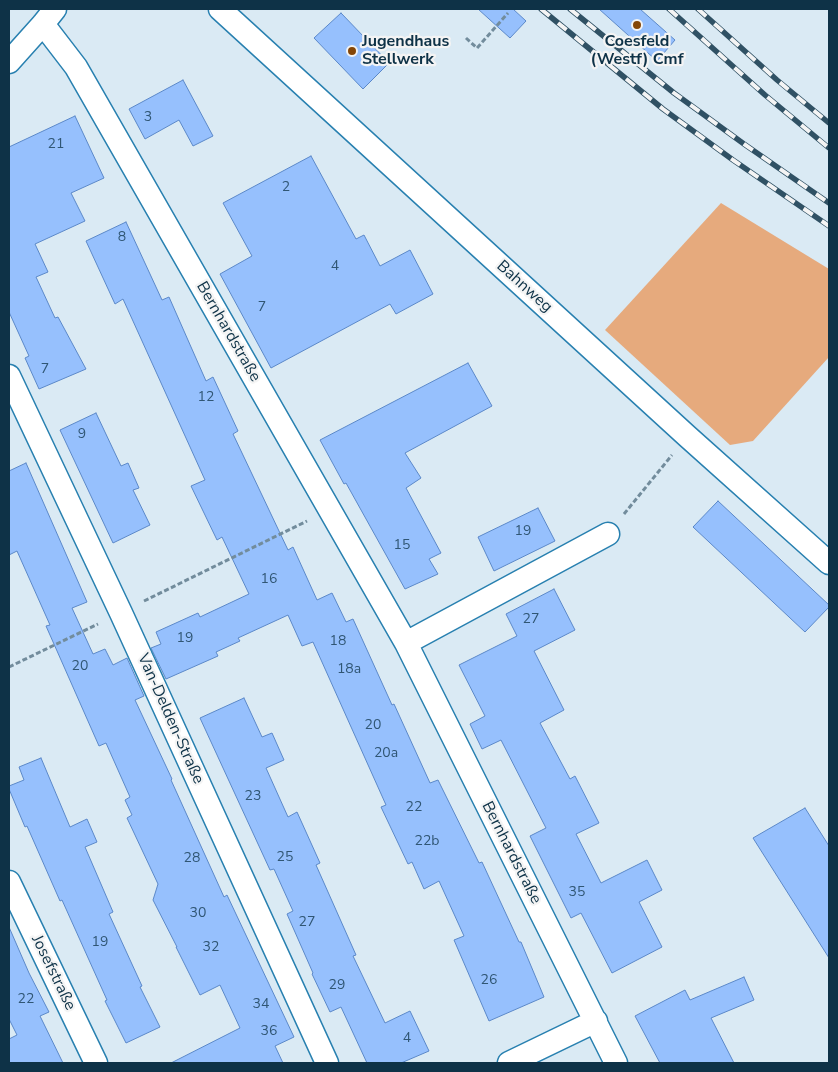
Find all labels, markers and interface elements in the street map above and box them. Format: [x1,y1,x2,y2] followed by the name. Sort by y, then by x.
[631,19,643,31] marker: Coesfeld (Westf) Cmf
[362,32,449,70] place label: Jugendhaus Stellwerk
[591,32,683,70] place label: Coesfeld (Westf) Cmf
[346,45,358,57] marker: Jugendhaus Stellwerk
[144,110,152,126] house number: 3
[48,137,64,153] house number: 21
[282,180,290,196] house number: 2
[118,230,126,246] house number: 8
[492,257,556,317] street label: Bahnweg
[331,259,339,275] house number: 4
[192,279,264,385] street label: Bernhardstraße
[258,300,266,316] house number: 7
[41,362,49,378] house number: 7
[198,390,214,406] house number: 12
[78,427,86,443] house number: 9
[515,524,531,540] house number: 19
[394,538,410,554] house number: 15
[261,572,277,588] house number: 16
[523,612,539,628] house number: 27
[177,631,193,647] house number: 19
[330,634,346,650] house number: 18
[133,651,207,787] street label: Van-Delden-Straße
[72,659,88,675] house number: 20
[337,662,361,678] house number: 18a
[365,718,381,734] house number: 20
[374,746,398,762] house number: 20a
[245,789,261,805] house number: 23
[477,799,545,907] street label: Bernhardstraße
[406,800,422,816] house number: 22
[415,834,439,850] house number: 22b
[277,850,293,866] house number: 25
[184,851,200,867] house number: 28
[569,885,585,901] house number: 35
[190,906,206,922] house number: 30
[299,915,315,931] house number: 27
[27,932,79,1014] street label: Josefstraße
[92,935,108,951] house number: 19
[203,940,219,956] house number: 32
[481,973,497,989] house number: 26
[329,978,345,994] house number: 29
[18,992,34,1008] house number: 22
[253,997,269,1013] house number: 34
[261,1024,277,1040] house number: 36
[403,1031,411,1047] house number: 4

